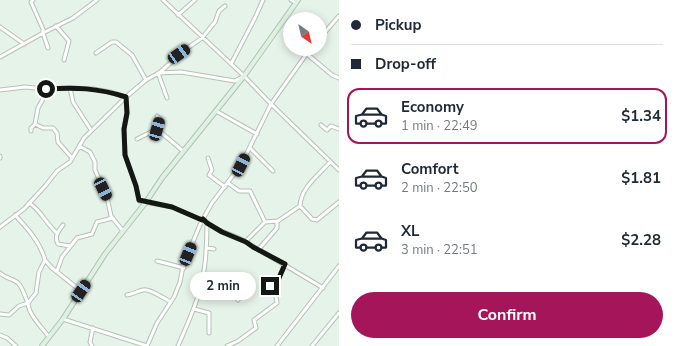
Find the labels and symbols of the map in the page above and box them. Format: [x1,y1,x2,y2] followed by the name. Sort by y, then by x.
[283,12,327,56] north arrow
[166,42,192,66] car
[37,80,55,98] route start
[148,116,166,142] car
[230,152,252,178] car
[92,176,114,202] car
[178,241,198,267] car
[190,272,256,300] callout: 2 min
[261,277,279,295] route end
[69,278,93,304] car

